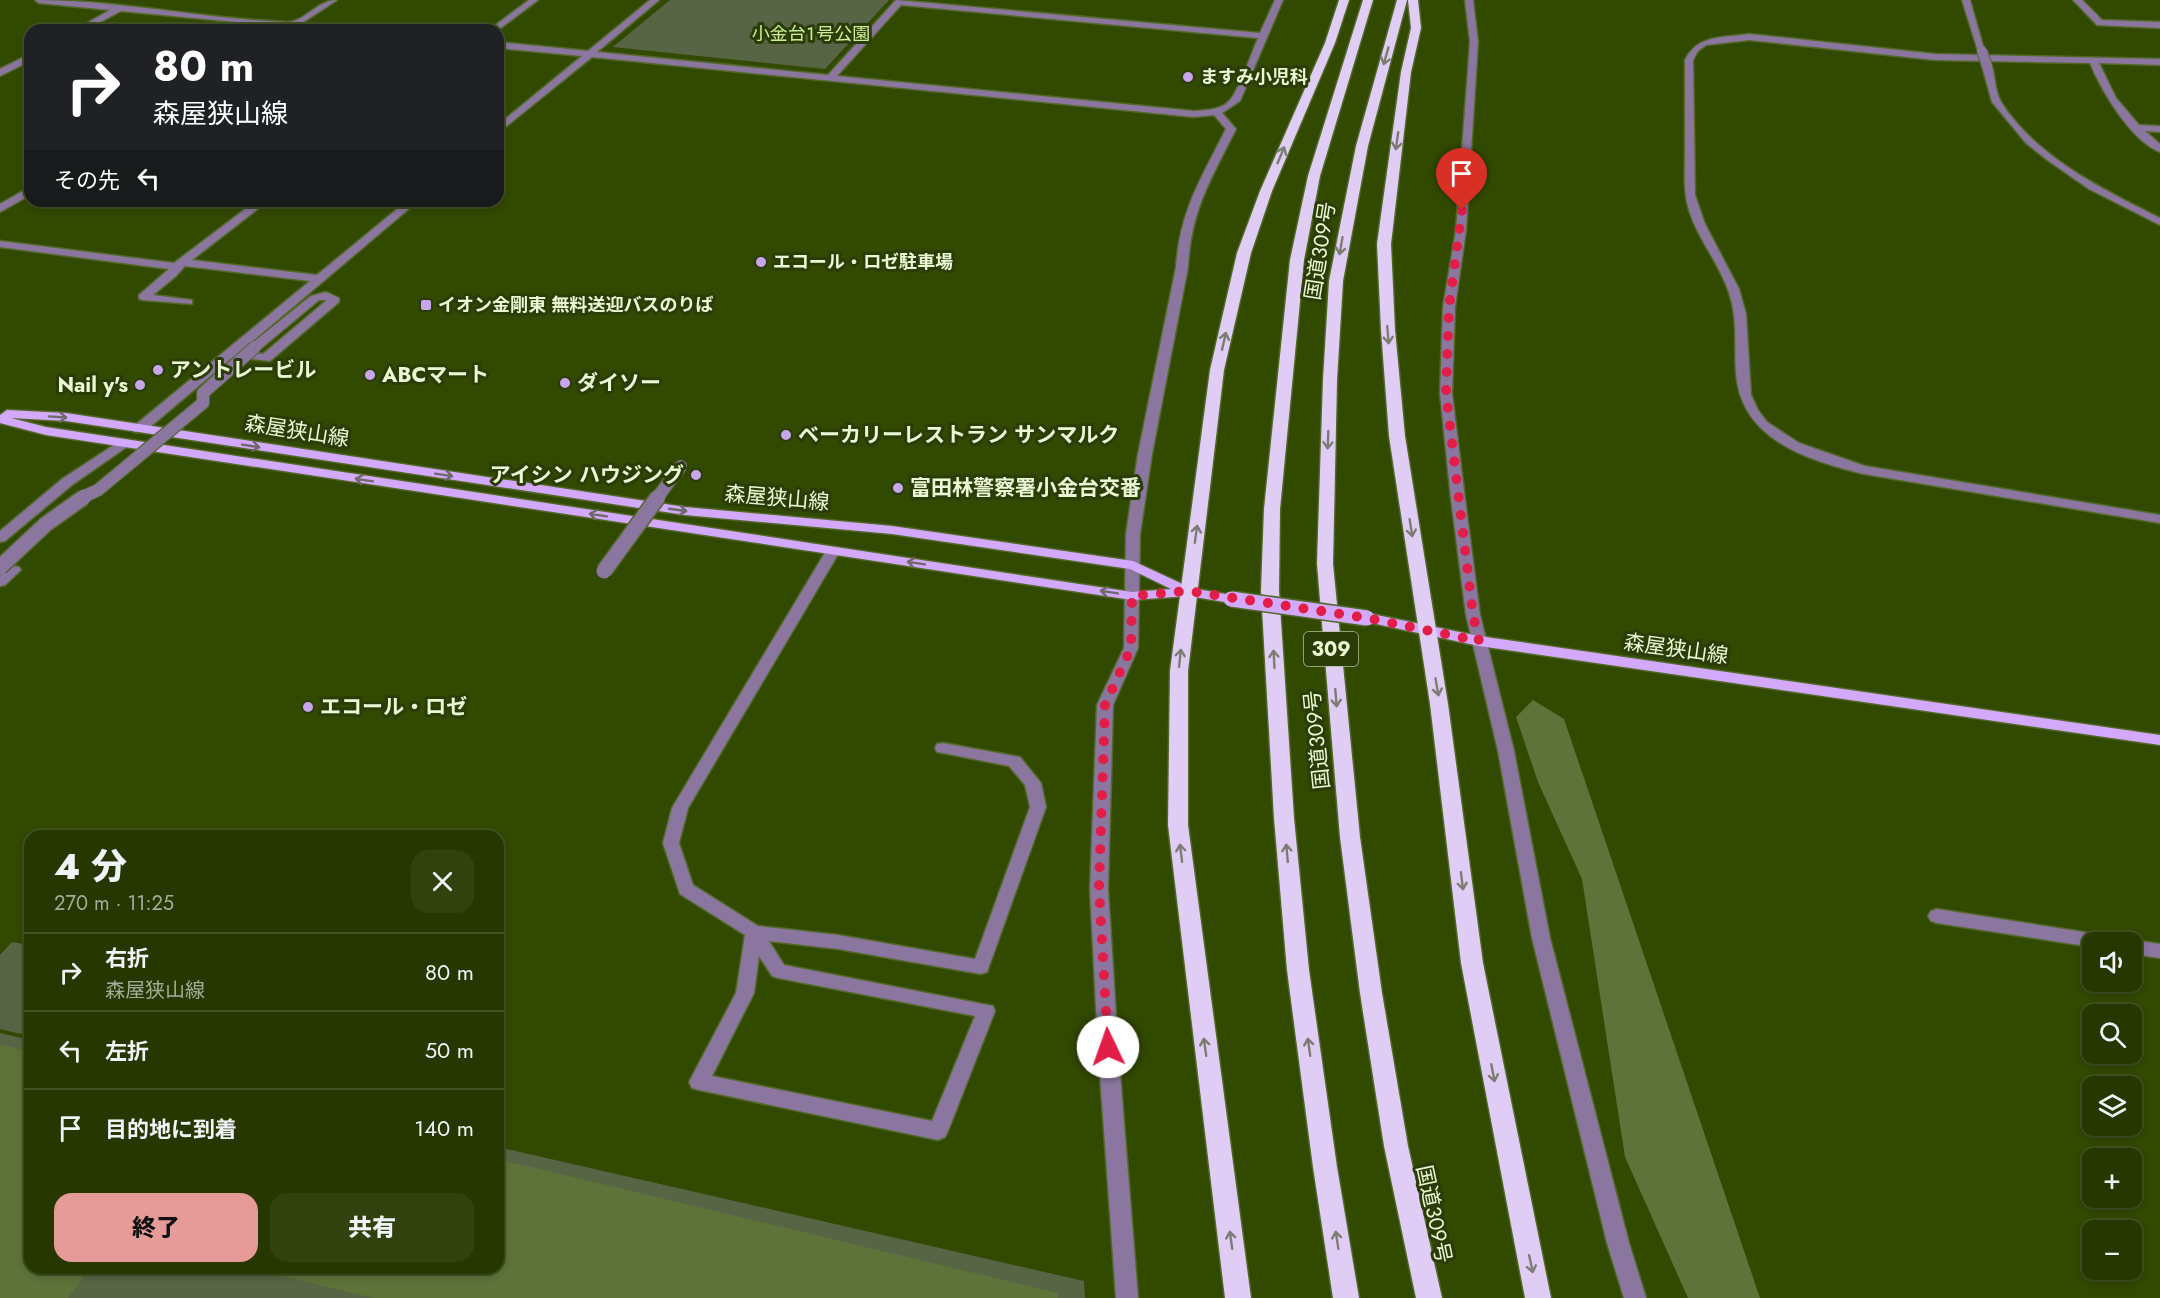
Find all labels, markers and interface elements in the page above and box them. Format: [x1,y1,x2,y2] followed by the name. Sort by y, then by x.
[752,21,870,47] park label: 小金台１号公園
[153,36,254,97] text: 80 m
[1380,46,1391,65] one-way arrow
[54,48,132,126] icon: right
[1200,64,1308,90] place label: ますみ小児科
[1181,70,1195,84] marker: ますみ小児科
[153,94,288,133] text: 森屋狭山線
[1392,130,1403,150] one-way arrow
[1276,146,1287,164] one-way arrow
[1436,148,1487,210] pin
[1445,157,1478,190] icon: arrive
[132,162,165,195] icon: left
[54,164,120,196] text: その先
[1297,200,1343,302] street label: 国道309号
[1336,236,1347,255] one-way arrow
[773,249,953,275] place label: エコール・ロゼ駐車場
[754,255,768,269] marker: エコール・ロゼ駐車場
[438,292,713,318] place label: イオン金剛東 無料送迎バスのりば
[419,298,433,312] marker: イオン金剛東 無料送迎バスのりば
[1383,324,1394,344] one-way arrow
[1219,331,1230,351] one-way arrow
[170,355,316,385] place label: アントレービル
[381,360,489,390] place label: ABCマート
[151,363,165,377] marker: アントレービル
[363,368,377,382] marker: ABCマート
[577,368,661,398] place label: ダイソー
[57,370,128,400] place label: Nail y's
[558,376,572,390] marker: ダイソー
[133,378,147,392] marker: Nail y's
[243,408,351,454] street label: 森屋狭山線
[48,412,68,423] one-way arrow
[798,420,1119,450] place label: ベーカリーレストラン サンマルク
[779,428,793,442] marker: ベーカリーレストラン サンマルク
[1322,430,1334,450] one-way arrow
[241,440,261,451] one-way arrow
[490,460,684,490] place label: アイシン ハウジング
[689,468,703,482] marker: アイシン ハウジング
[434,469,453,480] one-way arrow
[910,473,1141,503] place label: 富田林警察署小金台交番
[355,474,375,485] one-way arrow
[723,478,831,518] street label: 森屋狭山線
[891,481,905,495] marker: 富田林警察署小金台交番
[668,504,688,515] one-way arrow
[589,510,609,521] one-way arrow
[1406,518,1417,538] one-way arrow
[1190,524,1201,544] one-way arrow
[907,557,926,568] one-way arrow
[1099,586,1119,597] one-way arrow
[1622,627,1730,671] street label: 森屋狭山線
[1304,632,1358,666] road number: 309
[1175,649,1186,669] one-way arrow
[1269,649,1280,669] one-way arrow
[1431,677,1442,697] one-way arrow
[1331,687,1342,707] one-way arrow
[1297,689,1337,791] street label: 国道309号
[320,692,467,722] place label: エコール・ロゼ
[301,700,315,714] marker: エコール・ロゼ
[54,840,127,892] text: 4 分
[1175,844,1186,864] one-way arrow
[1281,844,1292,864] one-way arrow
[411,850,474,913] button: close
[1456,870,1467,890] one-way arrow
[54,889,174,918] text: 270 m · 11:25
[2082,932,2142,1280] map controls
[2082,932,2142,992] button: sound
[105,942,149,974] text: 右折
[54,956,87,989] icon: right
[425,956,474,988] text: 80 m
[105,976,205,1005] text: 森屋狭山線
[2082,1004,2142,1064] button: search
[1076,1015,1140,1079] position arrow
[54,1034,87,1067] icon: left
[425,1034,474,1066] text: 50 m
[105,1035,149,1067] text: 左折
[1199,1037,1210,1057] one-way arrow
[1303,1038,1314,1058] one-way arrow
[1488,1063,1499,1083] one-way arrow
[2082,1076,2142,1136] button: layers
[54,1112,87,1145] icon: arrive
[414,1112,474,1144] text: 140 m
[105,1113,237,1145] text: 目的地に到着
[2082,1148,2142,1208] button: +
[1409,1162,1459,1266] street label: 国道309号
[54,1193,258,1262] button: 終了
[270,1193,474,1262] button: 共有
[2082,1220,2142,1280] button: −
[1225,1231,1236,1250] one-way arrow
[1331,1231,1342,1251] one-way arrow
[1526,1255,1538,1274] one-way arrow

